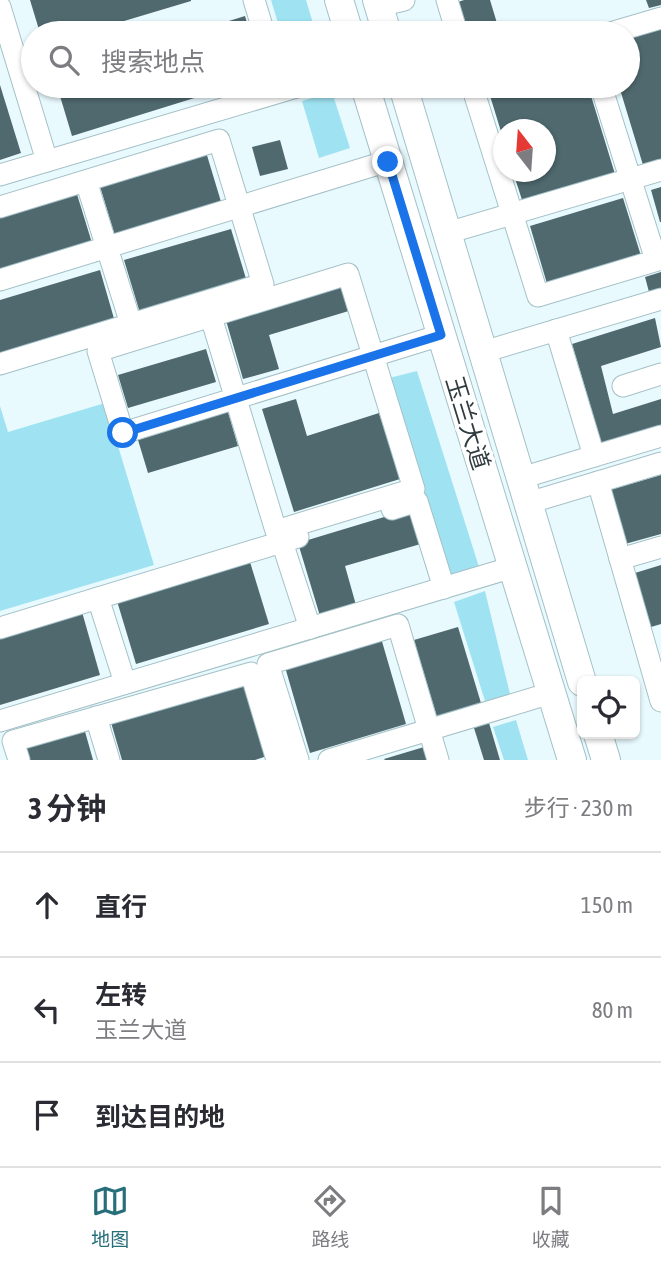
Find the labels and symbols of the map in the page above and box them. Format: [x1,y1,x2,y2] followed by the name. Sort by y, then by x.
[493,119,556,182] north arrow
[372,146,403,177] route end
[441,373,495,473] street label: 玉兰大道
[107,417,138,448] route start

